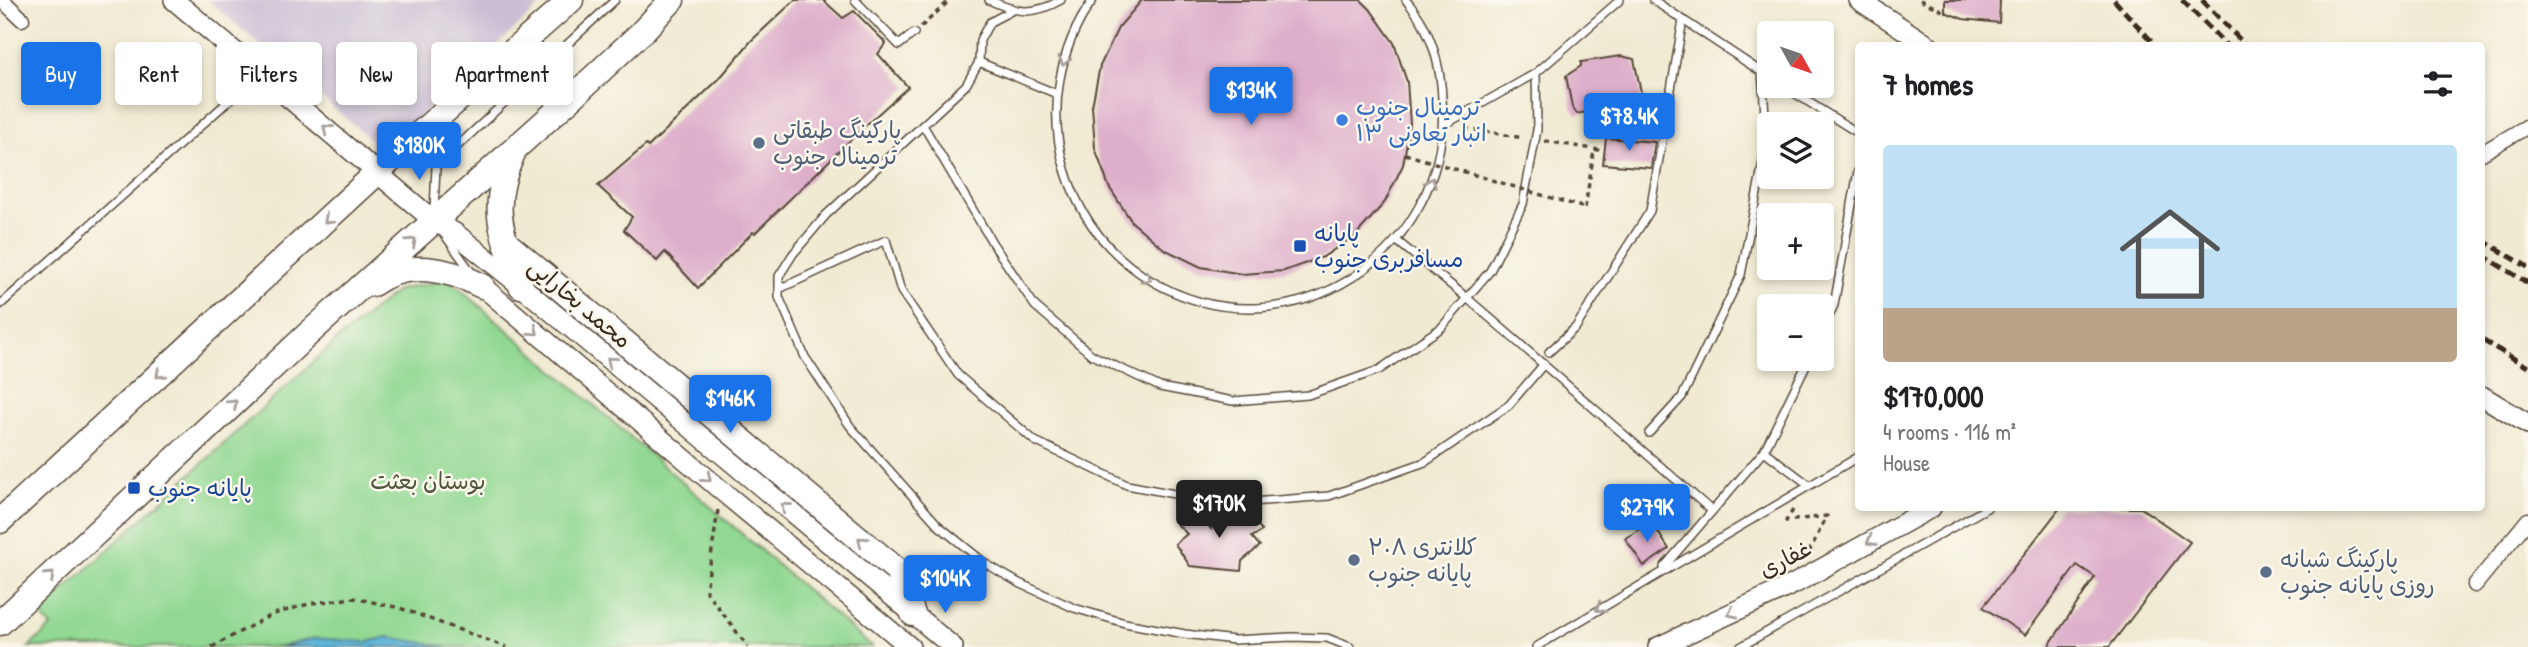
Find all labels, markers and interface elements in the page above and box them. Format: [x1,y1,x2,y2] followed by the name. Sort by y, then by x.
[1757,21,1834,98] north arrow
[1757,21,1834,371] map controls
[21,42,101,105] chip: Buy
[115,42,202,105] chip: Rent
[216,42,322,105] chip: Filters
[336,42,417,105] chip: New
[431,42,573,105] chip: Apartment
[1058,55,1073,67] one-way arrow
[1883,64,1973,104] text: 7 homes
[2419,65,2457,103] icon: filters
[1202,68,1300,127] pin: $134K
[1226,74,1276,105] text: $134K
[1356,91,1487,148] place label: ترمینال جنوب انبار تعاونی ۱۳
[1572,94,1686,153] pin: $78.4K
[1600,100,1658,131] text: $78.4K
[1334,112,1350,128] marker: ترمینال جنوب انبار تعاونی ۱۳
[1757,112,1834,189] button: layers
[773,114,901,171] place label: پارکینگ طبقاتی ترمینال جنوب
[370,122,468,182] pin: $180K
[322,125,335,137] one-way arrow
[393,129,445,160] text: $180K
[751,135,767,151] marker: پارکینگ طبقاتی ترمینال جنوب
[1423,176,1437,189] one-way arrow
[2107,191,2233,317] icon: home
[1757,203,1834,280] button: +
[323,212,336,225] one-way arrow
[1314,217,1463,274] place label: پایانه مسافربری جنوب
[404,237,417,250] one-way arrow
[1292,238,1308,254] marker: پایانه مسافربری جنوب
[522,250,639,355] street label: محمد بخارایی
[1139,269,1152,282] one-way arrow
[1757,294,1834,371] button: −
[526,323,539,335] one-way arrow
[607,357,620,369] one-way arrow
[155,366,168,378] one-way arrow
[681,376,779,435] pin: $146K
[1883,376,1984,416] text: $170,000
[705,382,755,413] text: $146K
[225,399,238,412] one-way arrow
[1883,416,2016,447] text: 4 rooms · 116 m²
[1883,447,1930,478] text: House
[370,465,486,496] park label: بوستان بعثت
[699,470,712,482] one-way arrow
[148,472,252,503] place label: پایانه جنوب
[126,480,142,496] marker: پایانه جنوب
[1170,480,1268,540] pin: $170K
[1598,484,1696,544] pin: $279K
[1192,487,1246,518] text: $170K
[1620,491,1674,522] text: $279K
[781,503,793,516] one-way arrow
[1368,531,1477,588] place label: کلانتری ۲۰۸ پایانه جنوب
[1753,532,1816,585] street label: غفاری
[1866,533,1878,546] one-way arrow
[858,537,871,549] one-way arrow
[2280,543,2435,600] place label: پارکینگ شبانه روزی پایانه جنوب
[1346,552,1362,568] marker: کلانتری ۲۰۸ پایانه جنوب
[896,556,994,615] pin: $104K
[920,562,970,593] text: $104K
[2258,564,2274,580] marker: پارکینگ شبانه روزی پایانه جنوب
[42,572,55,585] one-way arrow
[1595,600,1608,613] one-way arrow
[1727,605,1739,619] one-way arrow

